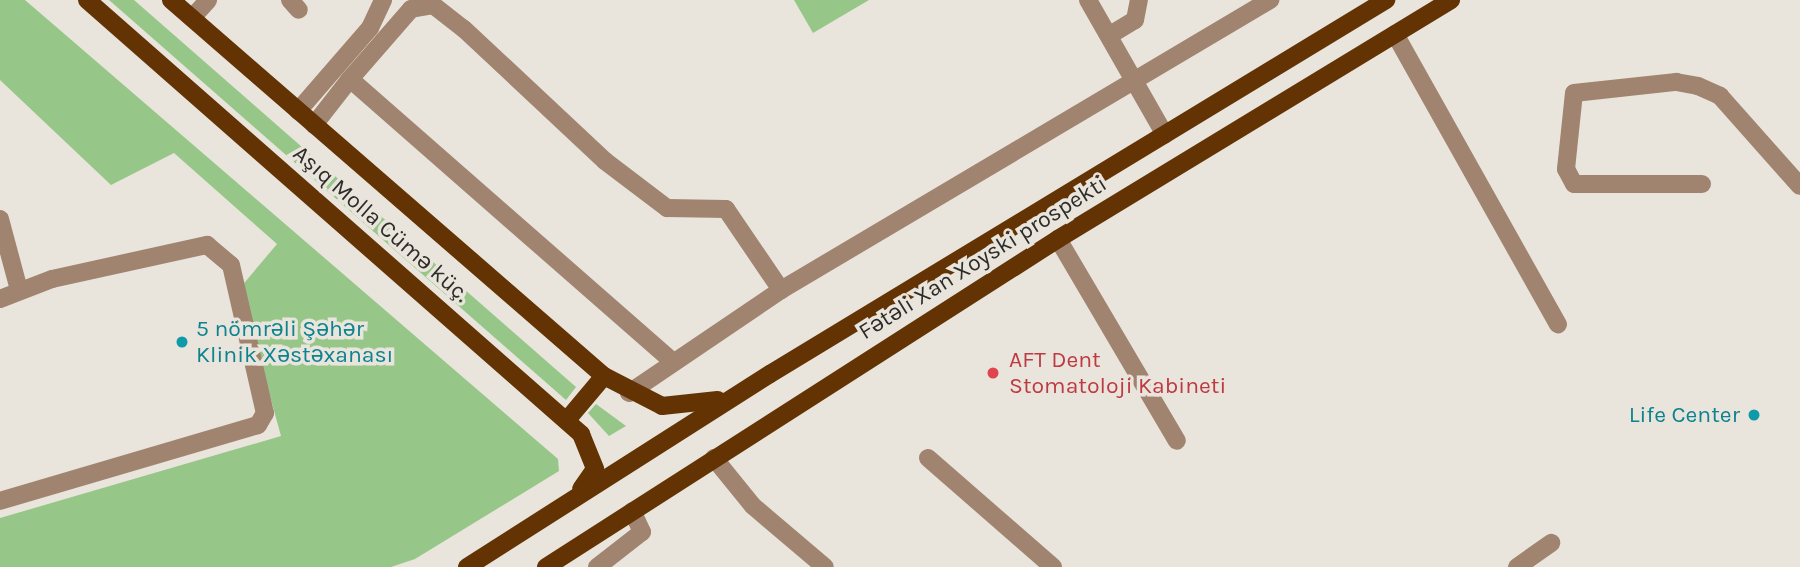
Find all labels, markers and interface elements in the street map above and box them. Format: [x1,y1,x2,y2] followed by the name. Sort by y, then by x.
[287,140,475,308] street label: Aşıq Molla Cümə küç.
[854,170,1112,346] street label: Fətəli Xan Xoyski prospekti
[196,315,393,369] place label: 5 nömrəli Şəhər Klinik Xəstəxanası
[174,334,190,350] marker: 5 nömrəli Şəhər Klinik Xəstəxanası
[1009,346,1226,400] place label: AFT Dent Stomatoloji Kabineti
[983,363,1003,383] marker: AFT Dent Stomatoloji Kabineti
[1629,401,1740,429] place label: Life Center
[1746,407,1762,423] marker: Life Center

